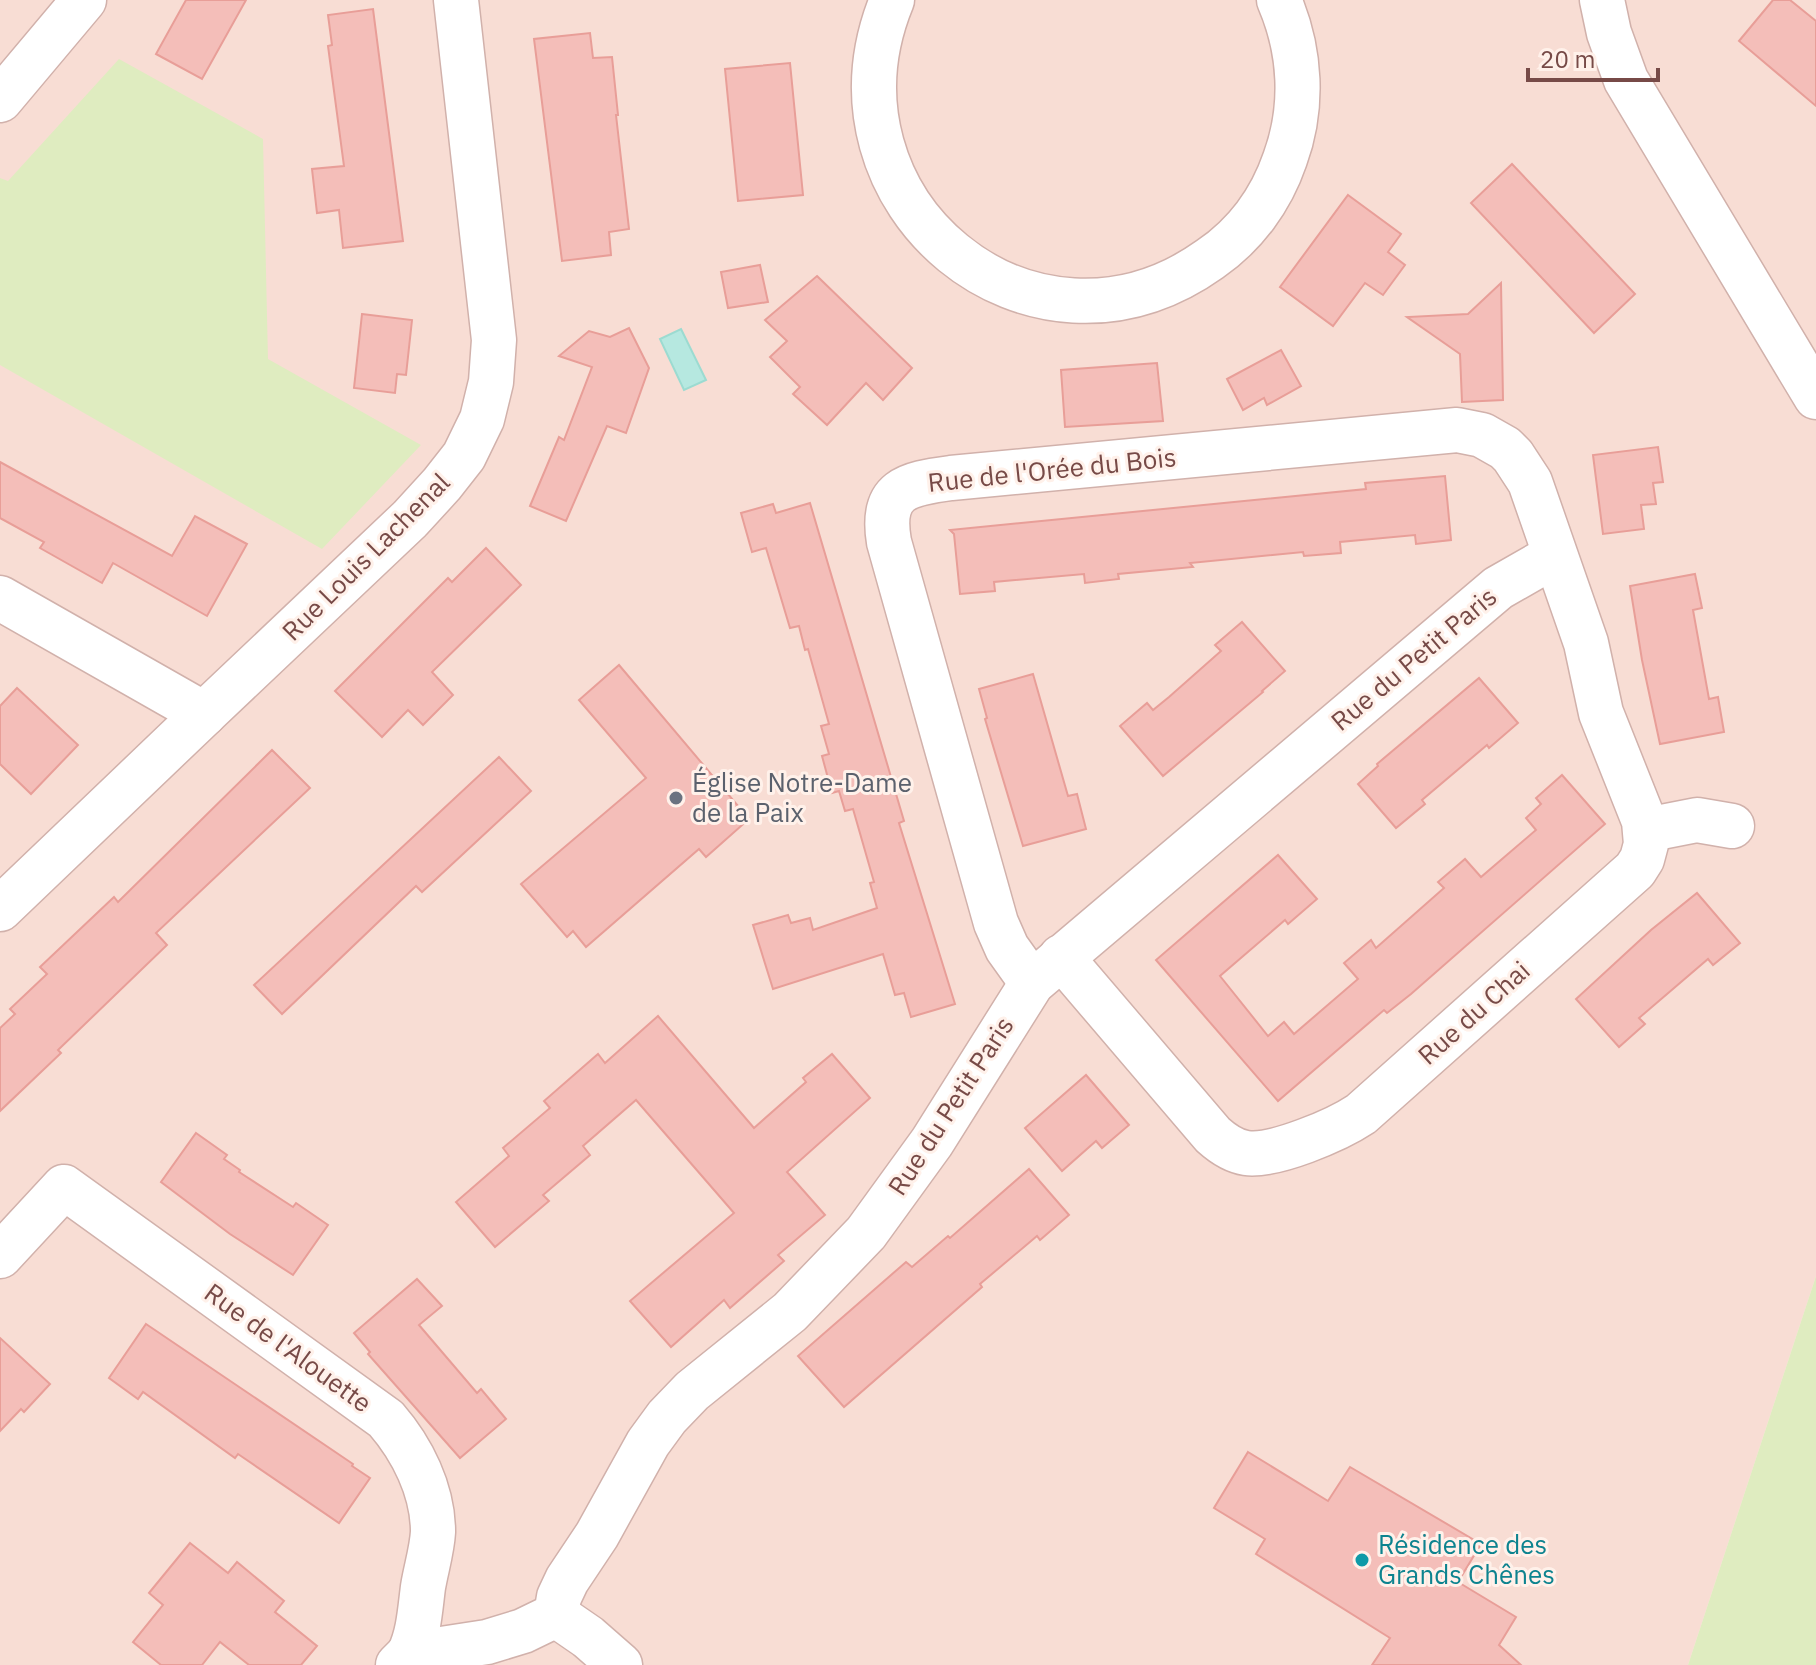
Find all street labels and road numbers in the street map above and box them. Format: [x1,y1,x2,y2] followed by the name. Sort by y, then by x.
[926,439,1178,499] street label: Rue de l'Orée du Bois
[274,465,456,647] street label: Rue Louis Lachenal
[1323,579,1503,738] street label: Rue du Petit Paris
[1410,953,1536,1071] street label: Rue du Chai
[880,1010,1021,1201] street label: Rue du Petit Paris
[198,1275,379,1419] street label: Rue de l'Alouette

